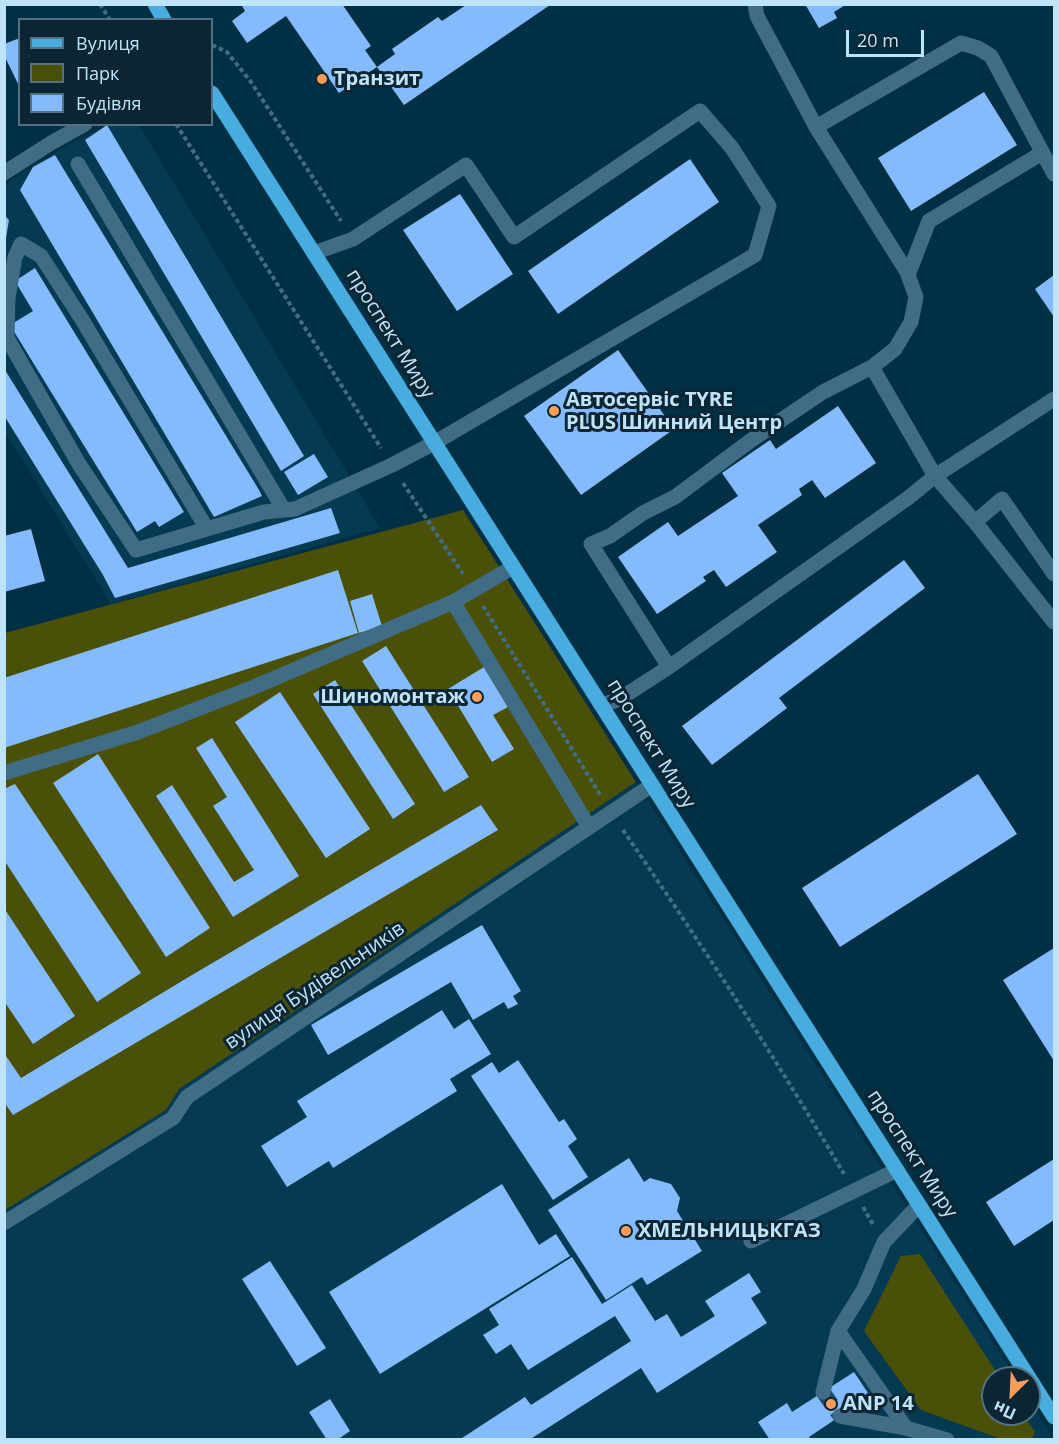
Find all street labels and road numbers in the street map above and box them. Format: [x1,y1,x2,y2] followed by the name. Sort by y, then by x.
[341,265,439,403] street label: проспект Миру
[602,675,700,813] street label: проспект Миру
[221,917,409,1055] street label: вулиця Будівельників
[862,1085,962,1223] street label: проспект Миру

